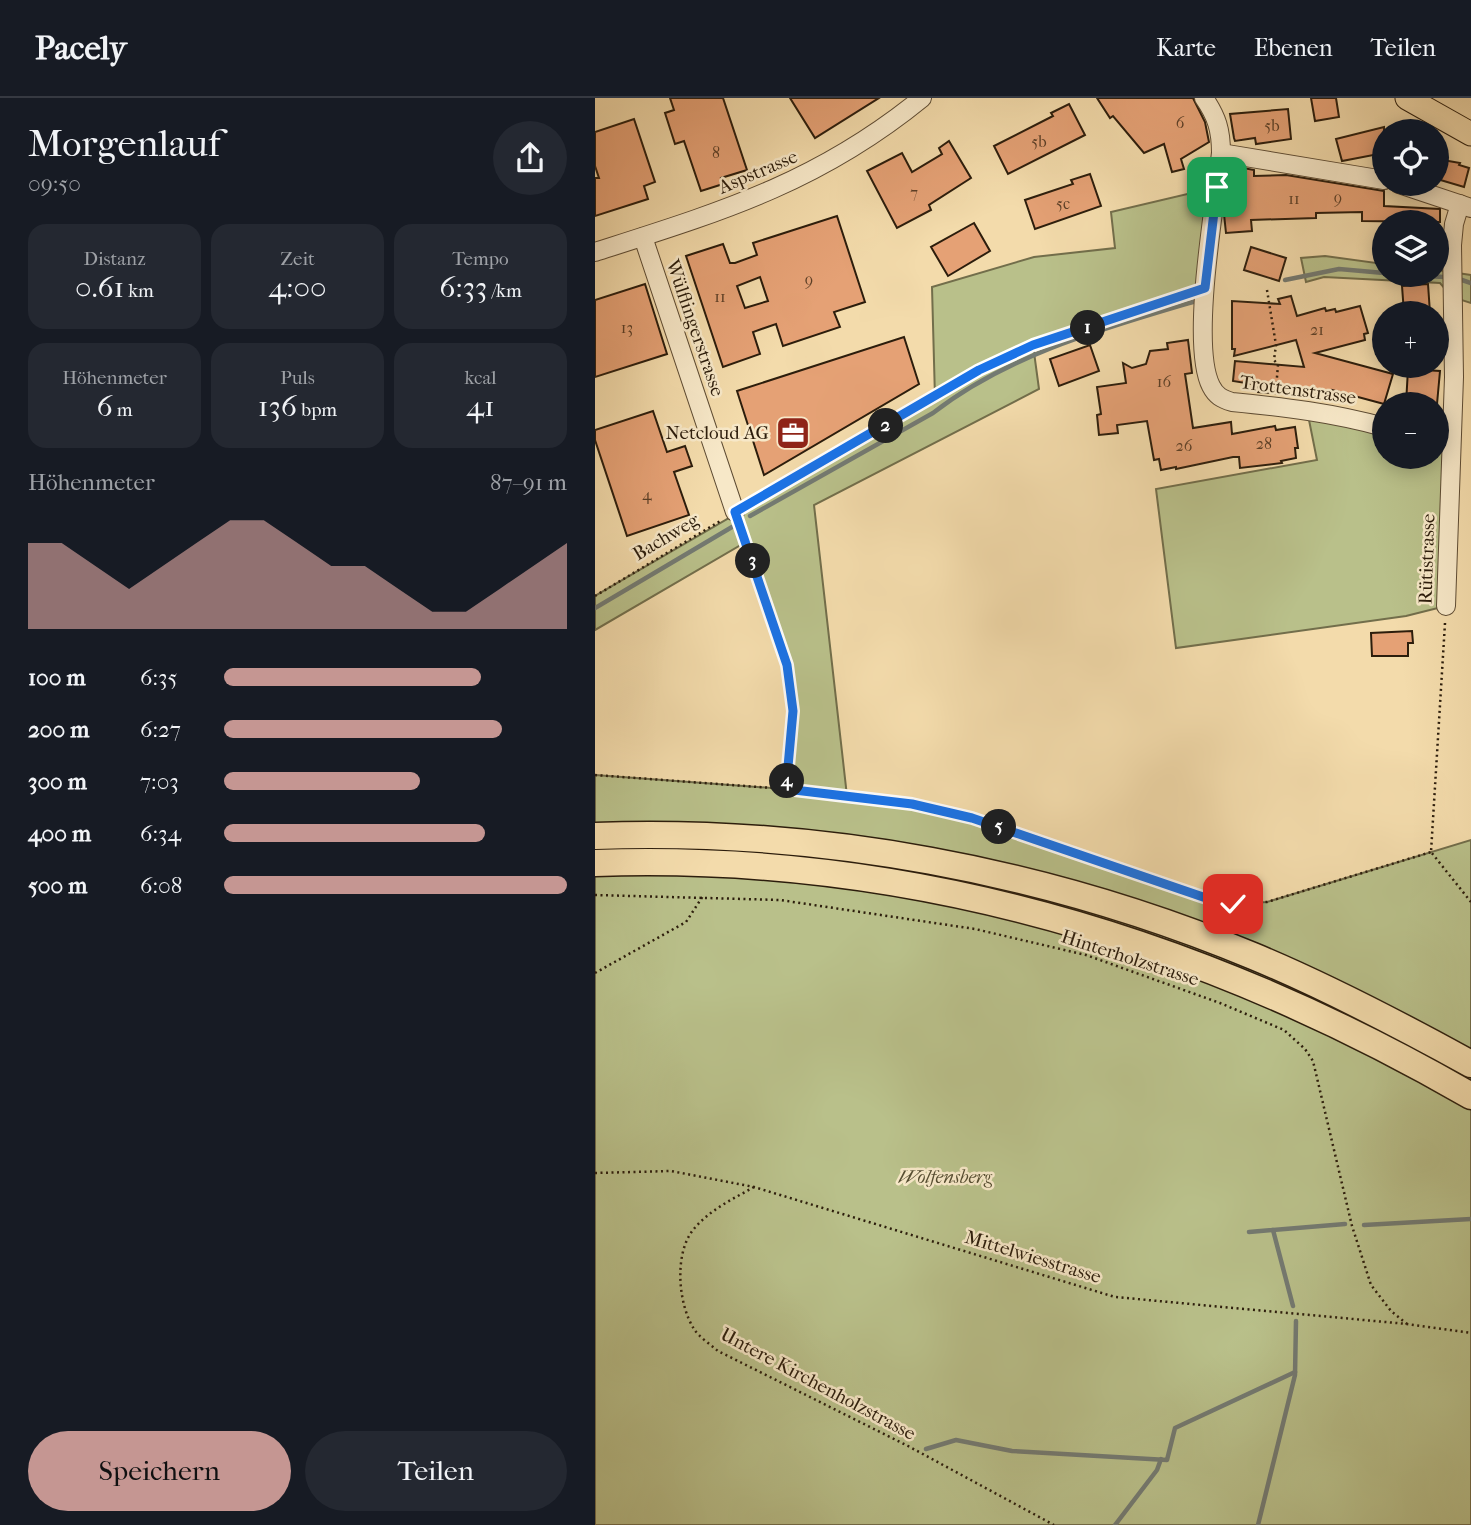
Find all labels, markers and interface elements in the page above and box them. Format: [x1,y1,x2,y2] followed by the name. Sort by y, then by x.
[35,29,127,68] text: Pacely
[1156,34,1216,62] text: Karte
[1254,34,1333,62] text: Ebenen
[1371,34,1436,62] text: Teilen
[1176,113,1185,132] house number: 6
[1264,116,1280,135] house number: 5b
[1372,119,1449,469] map controls
[1372,119,1449,196] button: locate
[28,121,221,166] text: Morgenlauf
[493,121,567,195] button: share
[1031,132,1047,151] house number: 5b
[712,143,720,162] house number: 8
[714,146,801,199] street label: Aspstrasse
[1187,157,1247,217] pin
[1198,168,1236,206] icon: arrive
[28,170,81,197] text: 09:50
[910,183,918,202] house number: 7
[1334,188,1342,207] house number: 9
[1288,189,1300,208] house number: 11
[1056,194,1070,213] house number: 5c
[1372,210,1449,287] button: layers
[83,248,146,270] text: Distanz
[280,248,315,270] text: Zeit
[452,248,509,270] text: Tempo
[661,256,729,399] street label: Wülflingerstrasse
[75,270,124,305] text: 0.61
[268,270,327,305] text: 4:00
[439,270,487,305] text: 6:33
[805,270,813,289] house number: 9
[124,280,154,302] text: km
[487,280,522,302] text: /km
[714,287,726,306] house number: 11
[1372,301,1449,378] button: +
[1071,310,1105,345] pin: 1
[1084,316,1091,338] text: 1
[621,318,633,337] house number: 13
[1310,320,1324,339] house number: 21
[62,367,167,389] text: Höhenmeter
[280,367,315,389] text: Puls
[465,367,496,389] text: kcal
[1238,371,1358,409] street label: Trottenstrasse
[1157,372,1171,391] house number: 16
[96,389,113,424] text: 6
[258,389,297,424] text: 136
[466,389,495,424] text: 41
[1372,392,1449,469] button: −
[113,399,133,421] text: m
[297,399,337,421] text: bpm
[869,408,903,444] pin: 2
[774,414,812,452] office icon: Netcloud AG
[881,414,890,436] text: 2
[665,422,769,444] place label: Netcloud AG
[1256,434,1272,453] house number: 28
[1176,436,1193,455] house number: 26
[28,469,155,496] text: Höhenmeter
[490,469,567,496] text: 87–91 m
[642,485,652,504] house number: 4
[629,508,704,565] street label: Bachweg
[1414,513,1440,605] street label: Rütistrasse
[735,544,771,578] pin: 3
[749,549,756,571] text: 3
[28,664,86,691] text: 100 m
[140,664,177,691] text: 6:35
[28,716,89,743] text: 200 m
[140,716,181,743] text: 6:27
[769,764,805,798] pin: 4
[28,768,87,795] text: 300 m
[140,768,179,795] text: 7:03
[781,769,792,791] text: 4
[981,810,1017,844] pin: 5
[994,815,1003,837] text: 5
[28,820,91,847] text: 400 m
[140,820,181,847] text: 6:34
[28,872,87,899] text: 500 m
[140,872,182,899] text: 6:08
[1203,874,1263,934] pin
[1214,885,1252,923] icon: check
[1058,925,1202,991] street label: Hinterholzstrasse
[898,1166,993,1188] park label: Wolfensberg
[962,1226,1104,1288] street label: Mittelwiesstrasse
[717,1323,919,1445] street label: Untere Kirchenholzstrasse
[28,1431,291,1511] button: Speichern
[305,1431,567,1511] button: Teilen

